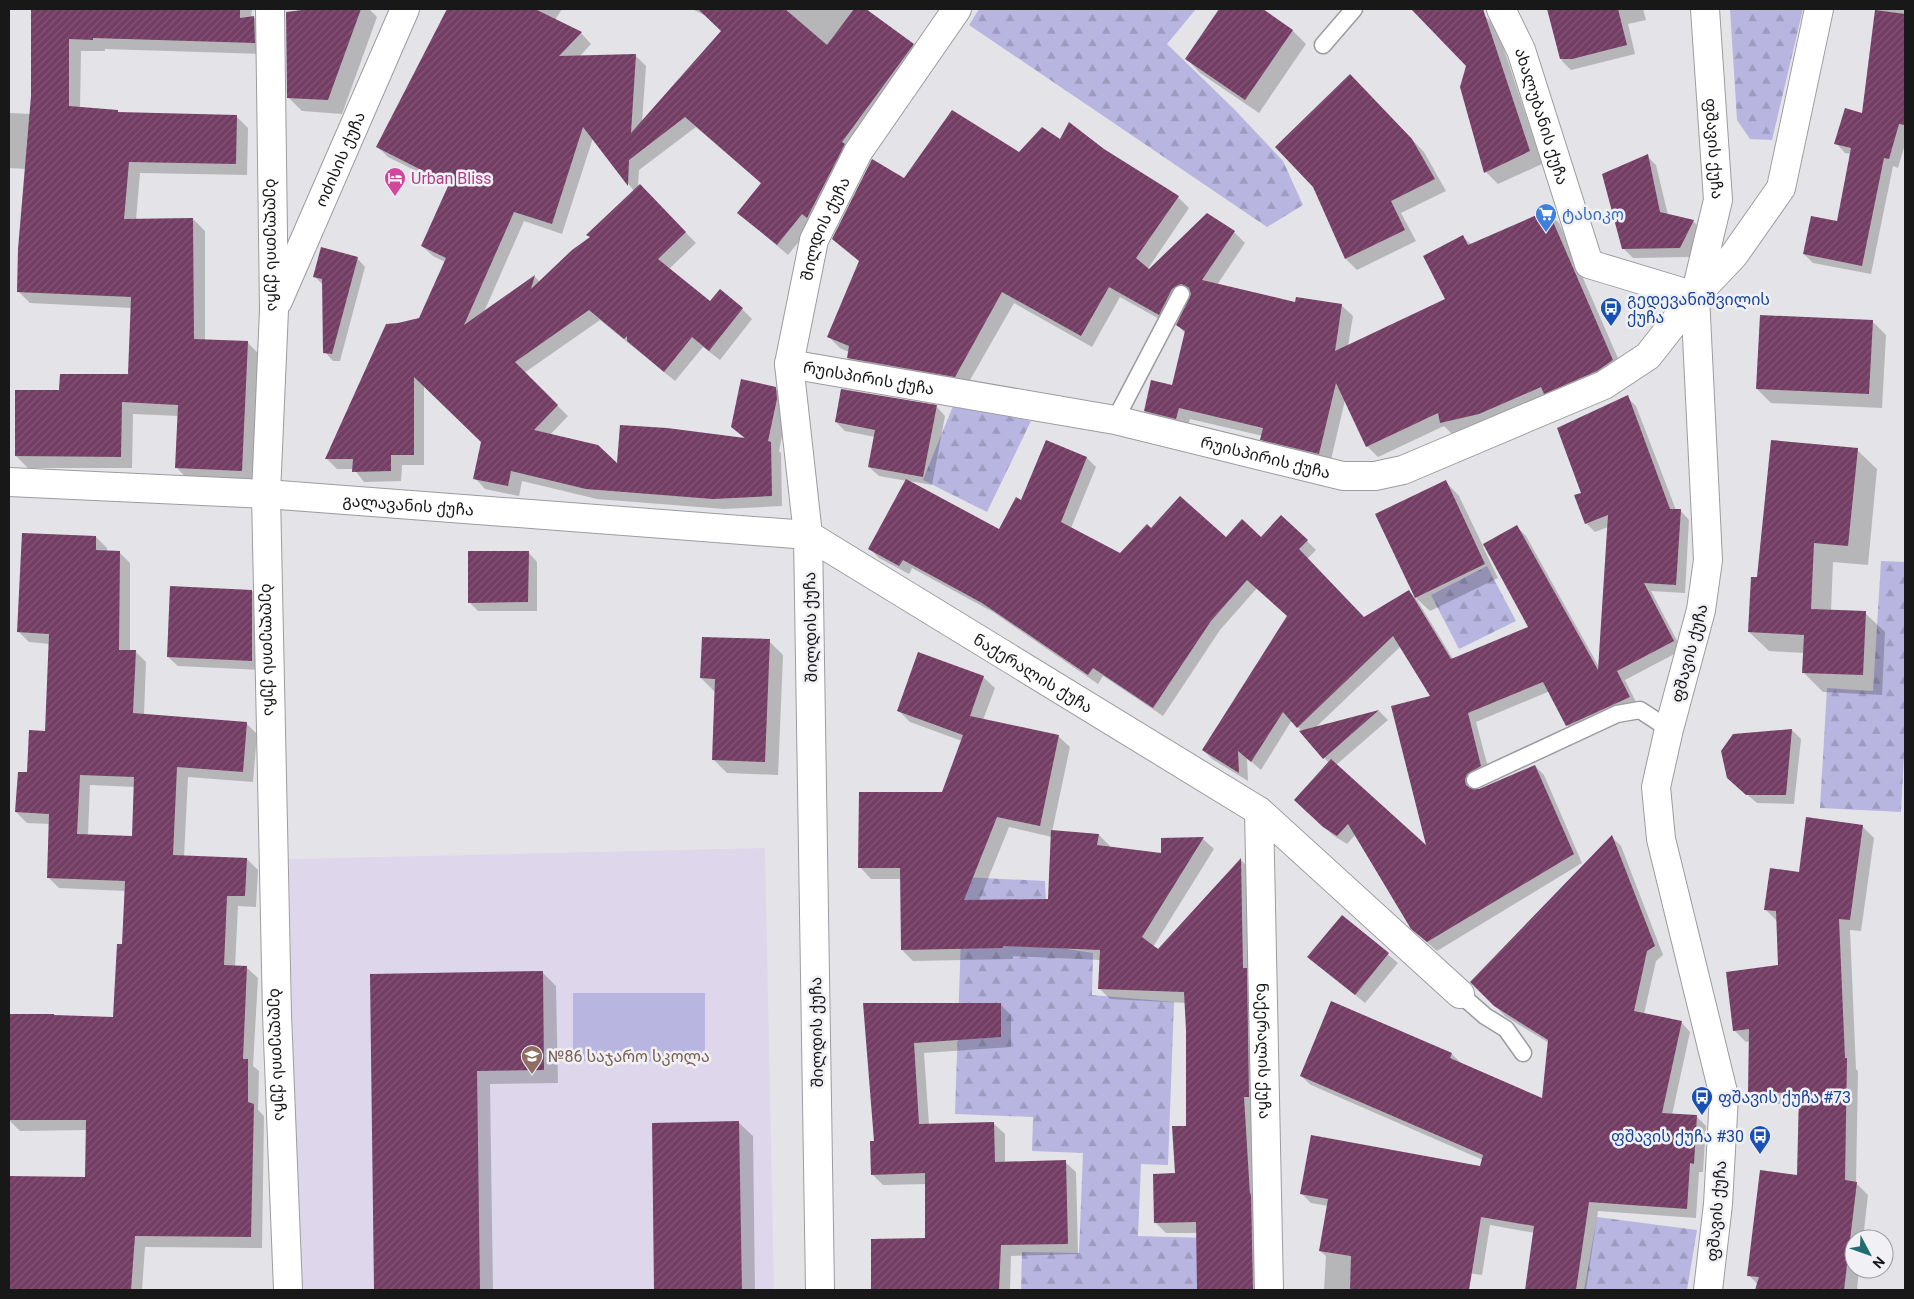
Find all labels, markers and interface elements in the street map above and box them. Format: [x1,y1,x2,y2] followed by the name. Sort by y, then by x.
[1511,45,1572,187] street label: ახალუბანის ქუჩა
[1701,98,1727,200] street label: ფშავის ქუჩა
[311,109,369,209] street label: ოძისის ქუჩა
[383,166,407,197] hotel icon: Urban Bliss
[411,169,492,188] place label: Urban Bliss
[797,174,854,282] street label: შილდის ქუჩა
[262,178,283,312] street label: ბეღლეთის ქუჩა
[1534,202,1558,233] supermarket icon: ტასიკო
[1562,205,1624,224] place label: ტასიკო
[1627,290,1770,327] place label: გედევანიშვილის ქუჩა
[1599,296,1623,327] bus stop icon: გედევანიშვილის ქუჩა
[802,358,936,399] street label: რუისპირის ქუჩა
[1199,432,1332,483] street label: რუისპირის ქუჩა
[342,491,475,520] street label: გალავანის ქუჩა
[800,572,822,682] street label: შილდის ქუჩა
[258,583,280,716] street label: ბეღლეთის ქუჩა
[1667,602,1712,704] street label: ფშავის ქუჩა
[970,630,1096,717] street label: ნაქერალის ქუჩა
[806,977,828,1087] street label: შილდის ქუჩა
[1253,983,1274,1119] street label: ნაქერალის ქუჩა
[266,988,290,1121] street label: ბეღლეთის ქუჩა
[520,1044,544,1075] school or university icon: №86 საჯარო სკოლა
[548,1047,710,1067] place label: №86 საჯარო სკოლა
[1690,1085,1714,1116] bus stop icon: ფშავის ქუჩა #73
[1718,1088,1851,1107] place label: ფშავის ქუჩა #73
[1748,1124,1772,1155] bus stop icon: ფშავის ქუჩა #30
[1611,1127,1744,1146] place label: ფშავის ქუჩა #30
[1703,1160,1730,1262] street label: ფშავის ქუჩა
[1844,1229,1894,1279] north arrow
[1870,1254,1888,1272] text: N

